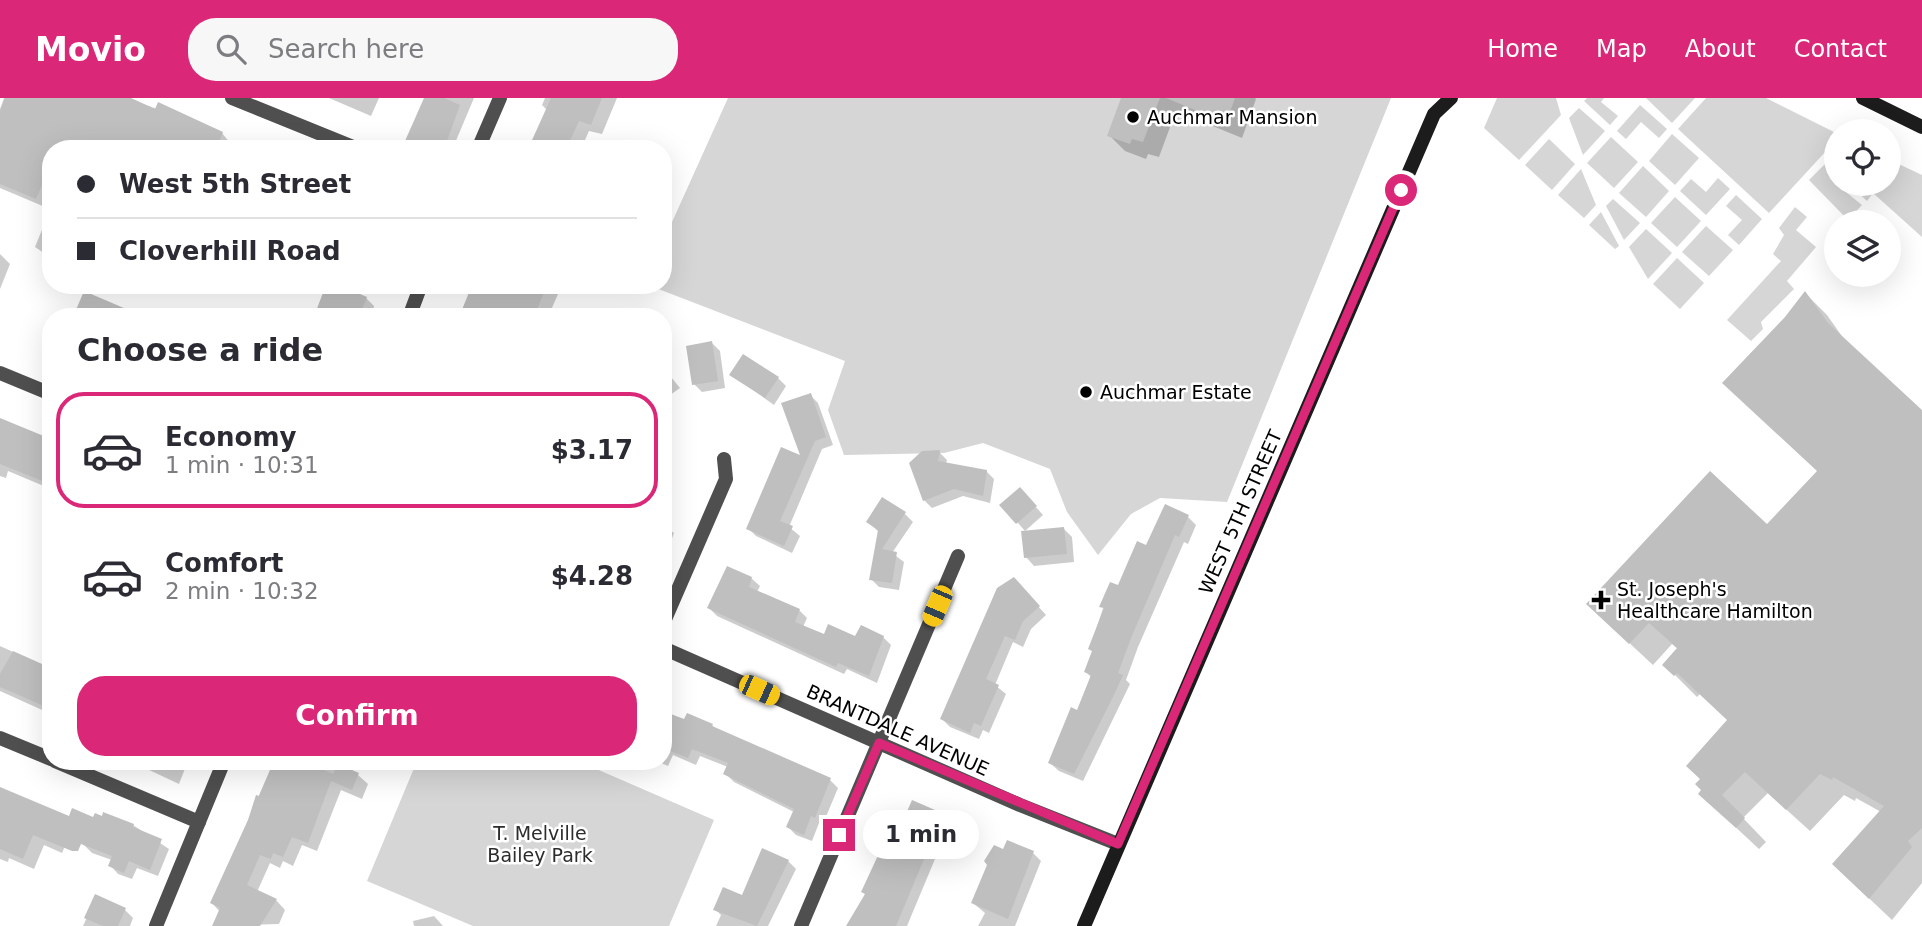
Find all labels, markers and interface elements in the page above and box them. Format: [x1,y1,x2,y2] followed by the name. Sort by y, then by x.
[188,18,678,81] search box
[35,30,146,69] text: Movio
[212,30,250,68] icon: search
[268,34,424,64] text: Search here
[1487,35,1558,63] text: Home
[1596,35,1647,63] text: Map
[1685,35,1756,63] text: About
[1794,35,1887,63] text: Contact
[1147,106,1317,128] place label: Auchmar Mansion
[1125,109,1141,125] marker: Auchmar Mansion
[1824,119,1901,287] map controls
[1824,119,1901,196] button: locate
[119,169,351,199] text: West 5th Street
[1385,174,1417,206] route start
[1824,210,1901,287] button: layers
[119,236,341,266] text: Cloverhill Road
[77,331,323,369] text: Choose a ride
[1100,381,1252,403] place label: Auchmar Estate
[1078,384,1094,400] marker: Auchmar Estate
[81,419,144,482] icon: car
[165,422,296,452] text: Economy
[1194,426,1286,597] street label: WEST 5TH STREET
[551,435,633,465] text: $3.17
[165,452,319,478] text: 1 min · 10:31
[81,545,144,608] icon: car
[165,548,283,578] text: Comfort
[551,561,633,591] text: $4.28
[165,578,319,604] text: 2 min · 10:32
[1617,578,1813,622] place label: St. Joseph's Healthcare Hamilton
[920,583,955,629] car
[1591,590,1611,610] marker: St. Joseph's Healthcare Hamilton
[736,672,783,708] car
[77,676,637,756] button: Confirm
[803,680,993,780] street label: BRANTDALE AVENUE
[864,810,979,860] callout: 1 min
[823,819,855,851] route end
[885,821,957,847] text: 1 min
[487,822,593,866] park label: T. Melville Bailey Park

